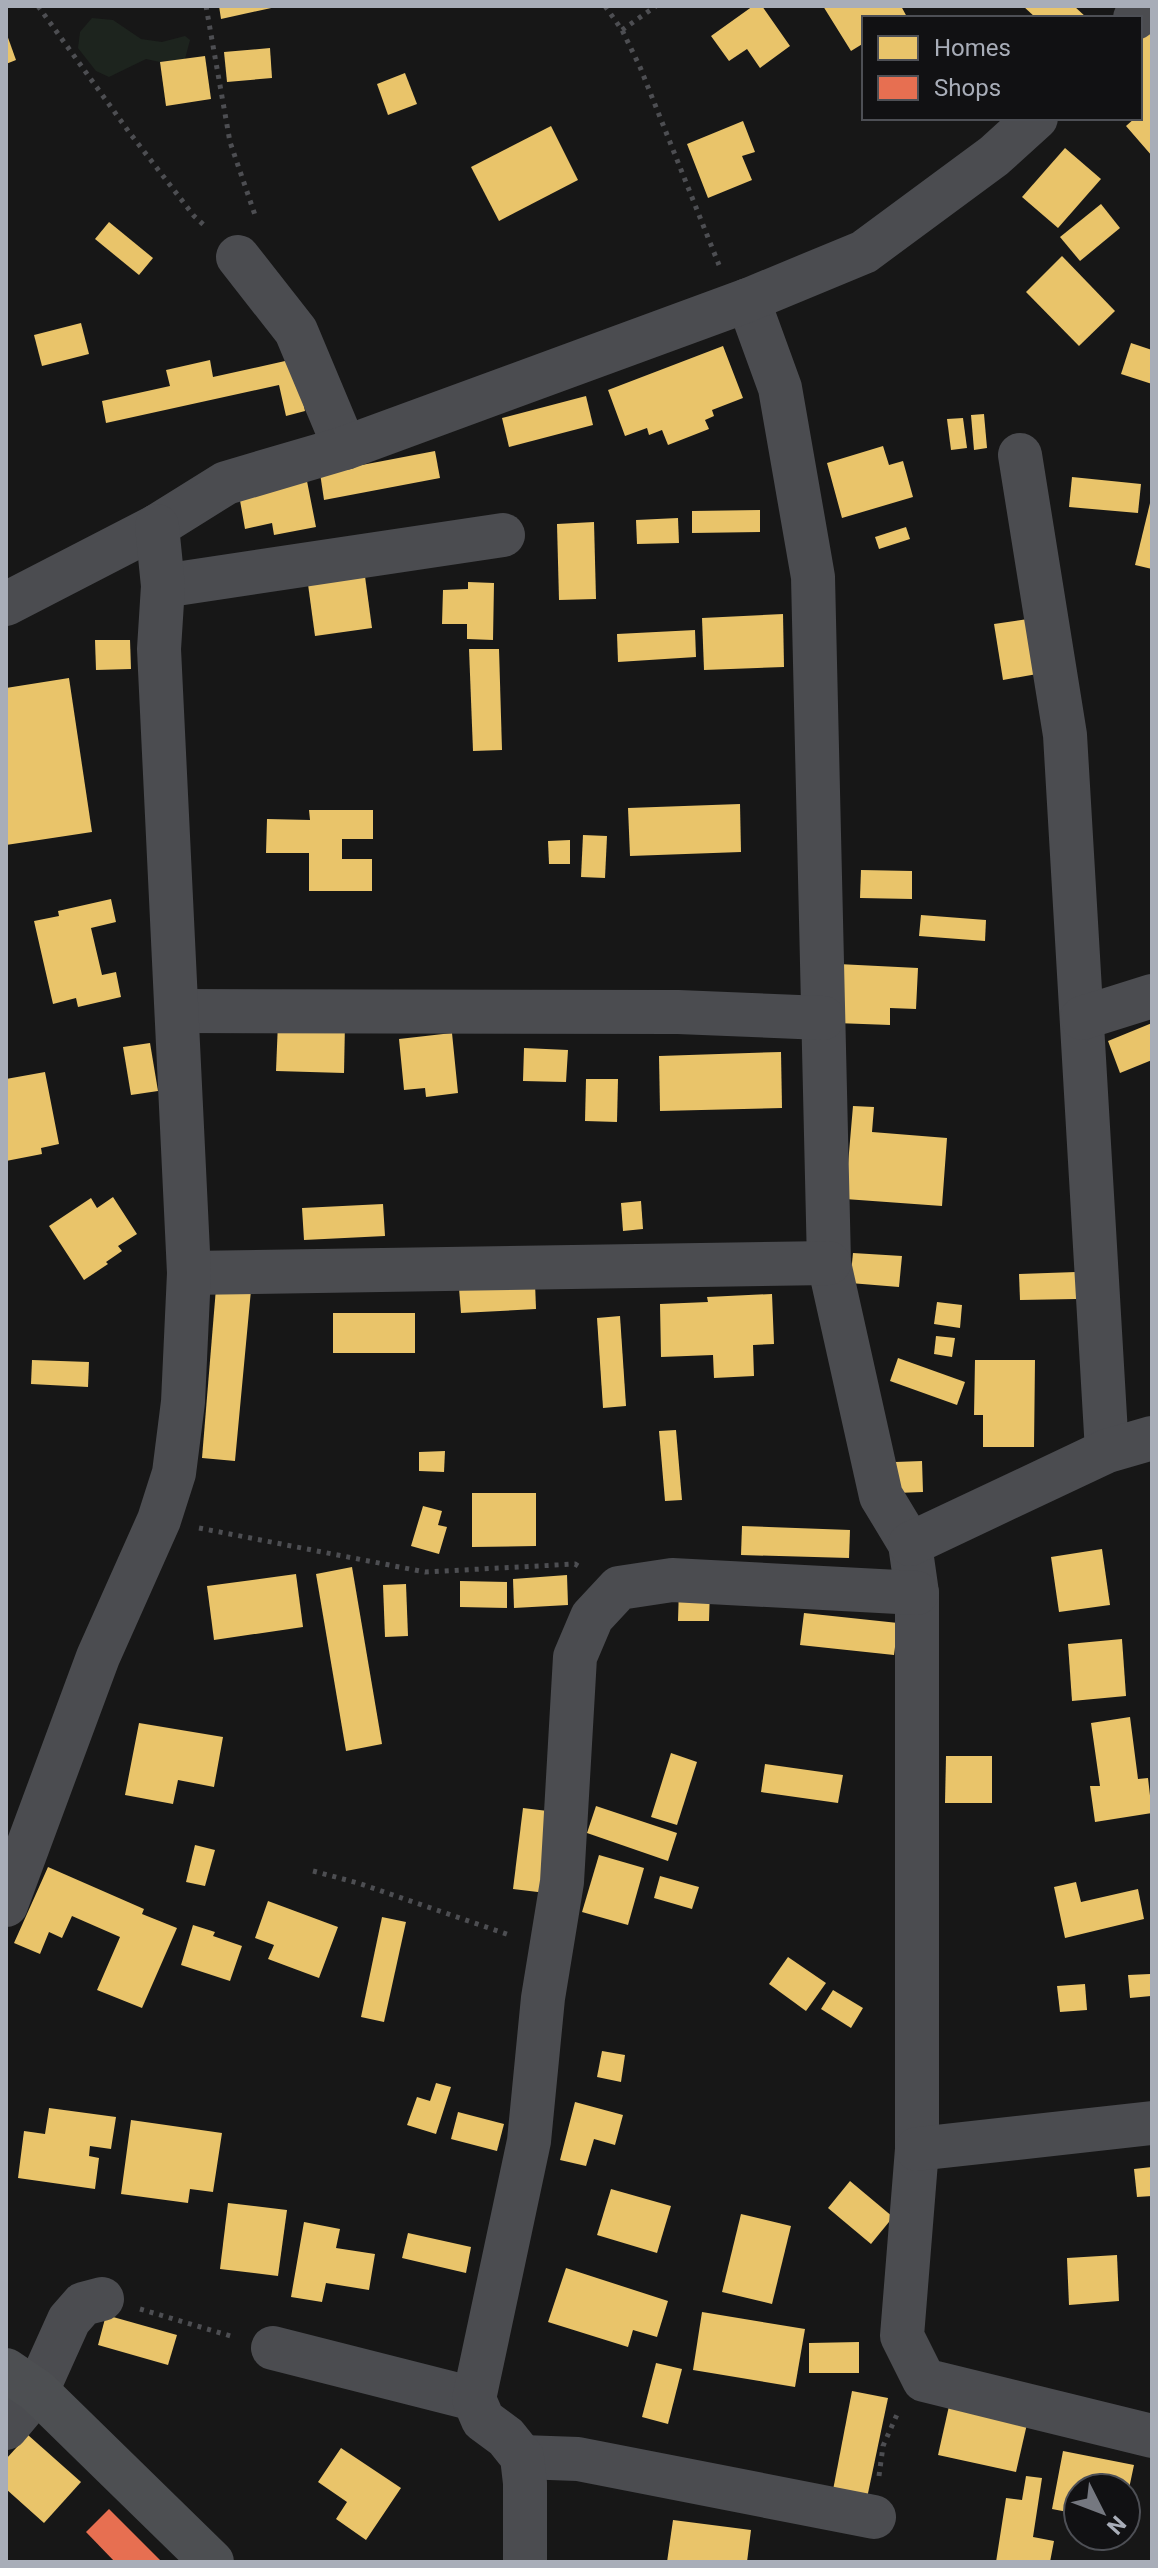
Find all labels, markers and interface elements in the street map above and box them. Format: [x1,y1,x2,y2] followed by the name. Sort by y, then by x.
[862,16,1142,120] legend
[934,34,1011,62] text: Homes
[934,74,1001,102] text: Shops
[1062,2472,1142,2552] north arrow
[1102,2511,1131,2539] text: N

